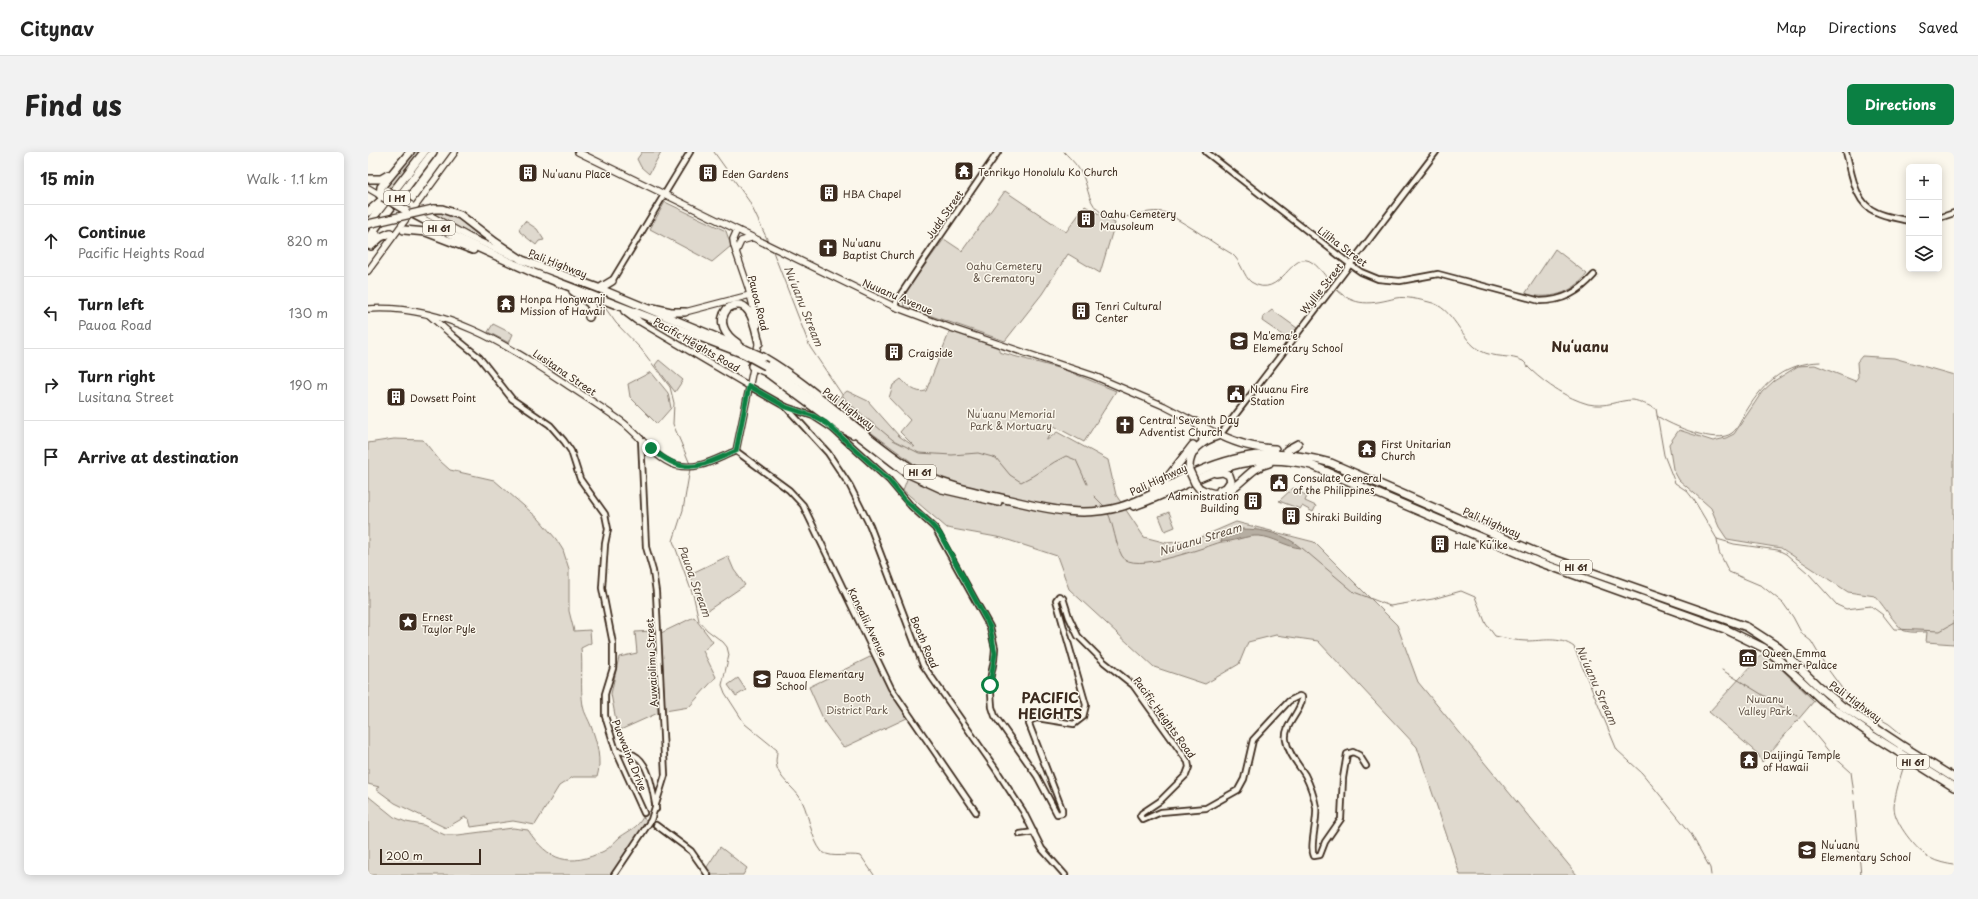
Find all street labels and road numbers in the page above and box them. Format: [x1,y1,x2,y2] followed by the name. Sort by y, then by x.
[922,187,966,241] street label: Judd Street
[384,191,410,205] road number: I H1
[423,221,455,235] road number: HI 61
[1315,222,1371,270] street label: Liliha Street
[526,245,590,282] street label: Pali Highway
[1296,259,1346,317] street label: Wyllie Street
[745,274,773,333] street label: Pauoa Road
[860,274,936,318] street label: Nuuanu Avenue
[651,313,743,375] street label: Pacific Heights Road
[530,345,600,399] street label: Lusitana Street
[819,383,878,433] street label: Pali Highway
[1127,459,1190,500] street label: Pali Highway
[904,465,936,479] road number: HI 61
[1460,503,1523,542] street label: Pali Highway
[1560,560,1592,574] road number: HI 61
[845,585,892,660] street label: Kanealii Avenue
[907,614,943,671] street label: Booth Road
[641,618,661,708] street label: Auwaiolimu Street
[1130,673,1200,761] street label: Pacific Heights Road
[1826,677,1885,726] street label: Pali Highway
[609,717,651,793] street label: Puowaina Drive
[1897,755,1929,769] road number: HI 61

